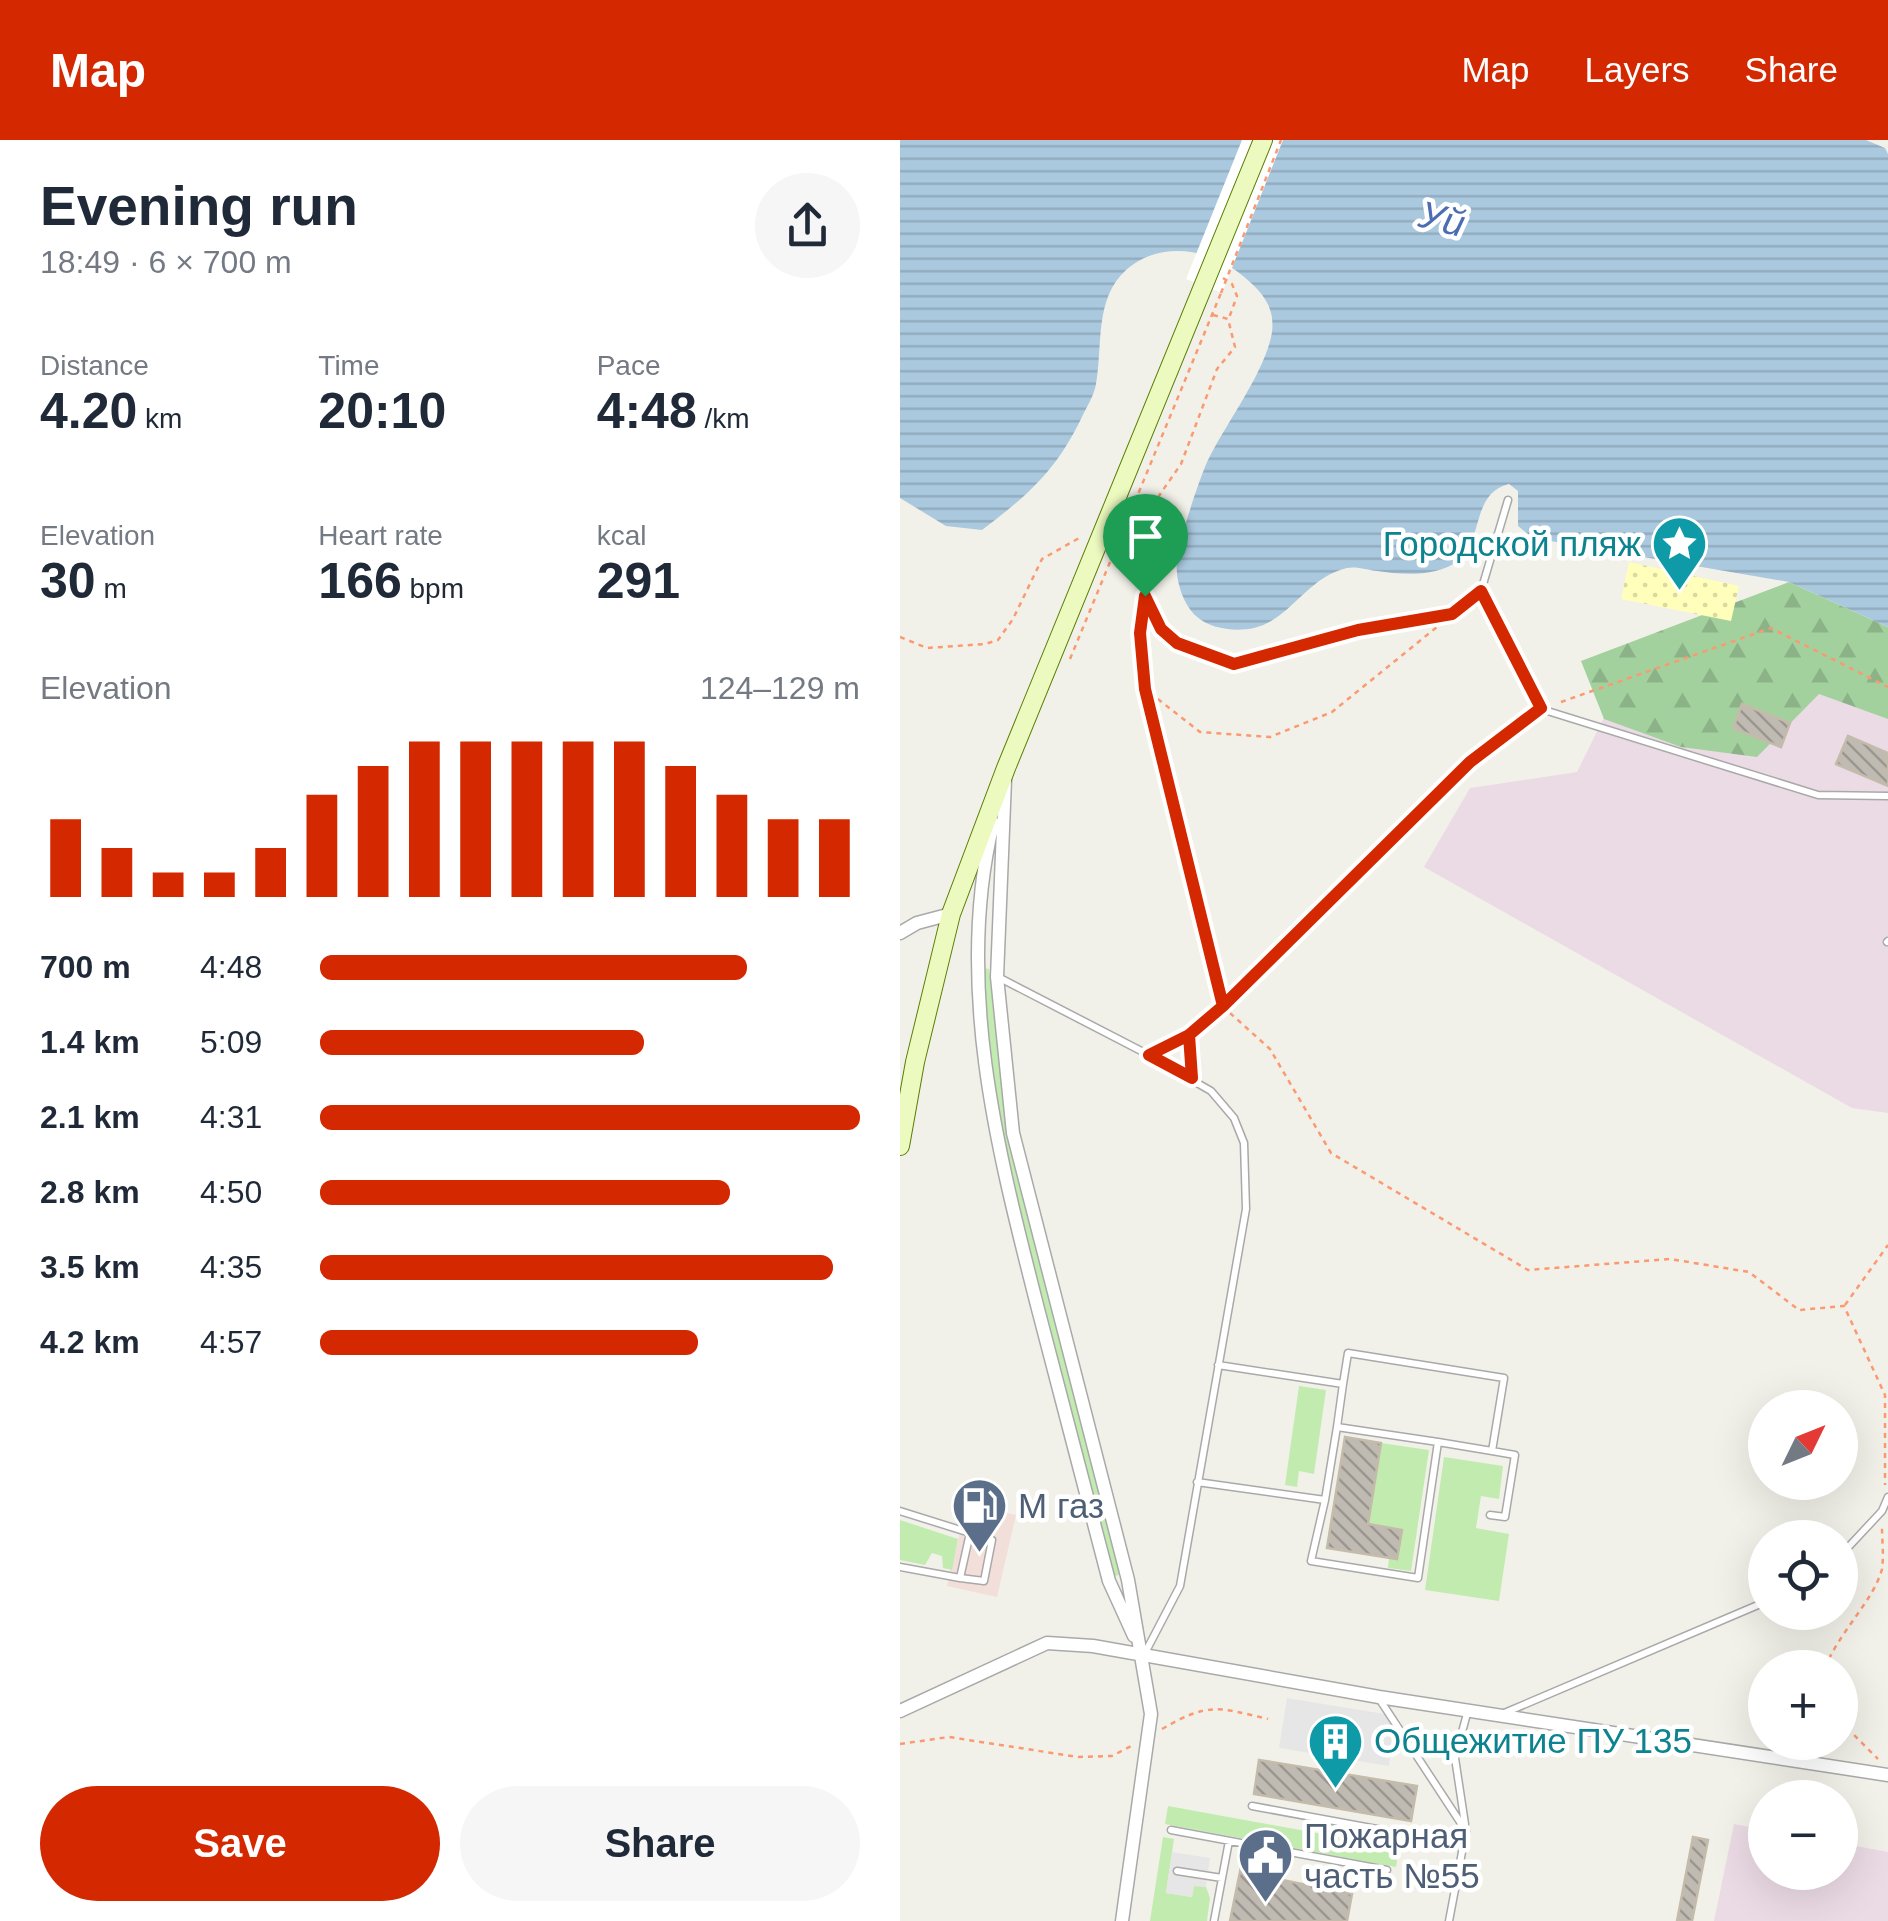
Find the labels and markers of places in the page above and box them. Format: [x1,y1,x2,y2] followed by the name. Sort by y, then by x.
[1103,494,1188,597] pin
[1650,514,1710,593] place icon: Городской пляж
[1383,524,1642,563] place label: Городской пляж
[949,1476,1009,1555] fuel station icon: М газ
[1018,1486,1104,1525] place label: М газ
[1305,1711,1365,1790] building icon: Общежитие ПУ 135
[1374,1721,1692,1760] place label: Общежитие ПУ 135
[1304,1816,1480,1895] place label: Пожарная часть №55
[1235,1826,1295,1905] public building icon: Пожарная часть №55

